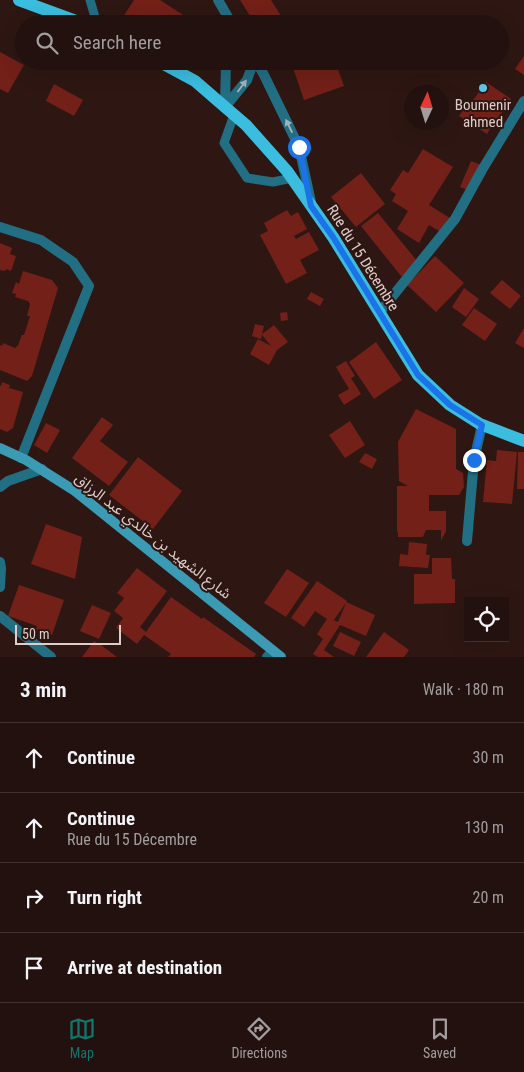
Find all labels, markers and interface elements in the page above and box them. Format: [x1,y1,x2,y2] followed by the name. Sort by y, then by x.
[15,15,509,70] search box
[33,29,61,57] icon: search
[73,31,161,54] text: Search here
[236,79,247,92] one-way arrow
[477,82,489,94] marker: Boumenir ahmed
[404,85,449,130] north arrow
[455,96,512,131] place label: Boumenir ahmed
[284,119,292,133] one-way arrow
[288,136,311,159] route start
[323,202,403,314] street label: Rue du 15 Décembre
[463,449,486,472] route end
[69,469,235,605] street label: شارع الشهيد بن خالدي عبد الرزاق
[464,597,509,642] map controls
[464,597,509,642] button: locate
[15,622,121,645] scale bar
[22,626,50,642] text: 50 m
[20,678,67,702] text: 3 min
[423,680,504,699] text: Walk · 180 m
[20,744,48,772] icon: ahead
[67,746,135,769] text: Continue
[472,748,504,767] text: 30 m
[67,807,135,830] text: Continue
[20,814,48,842] icon: ahead
[465,818,504,837] text: 130 m
[67,830,197,849] text: Rue du 15 Décembre
[20,884,48,912] icon: right
[67,886,142,909] text: Turn right
[472,888,504,907] text: 20 m
[20,954,48,982] icon: arrive
[67,956,222,979] text: Arrive at destination
[68,1015,96,1061] tab: Map
[231,1015,287,1061] tab: Directions
[423,1015,456,1061] tab: Saved

